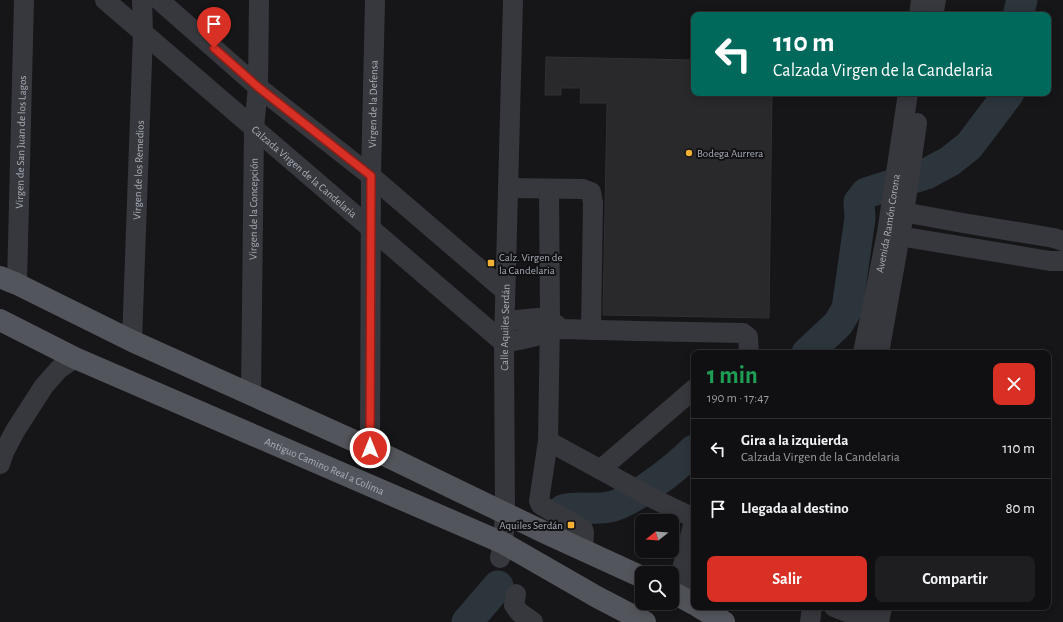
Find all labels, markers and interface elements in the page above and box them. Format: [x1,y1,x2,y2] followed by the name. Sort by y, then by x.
[197,7.0,231,48] pin
[203,13,225,35] icon: arrive
[707,28,759,80] icon: left
[773,29,835,57] text: 110 m
[366,60,379,148] street label: Virgen de la Defensa
[773,62,993,80] text: Calzada Virgen de la Candelaria
[13,75,28,209] street label: Virgen de San Juan de los Lagos
[131,120,145,220] street label: Virgen de los Remedios
[250,123,359,220] street label: Calzada Virgen de la Candelaria
[684,148,694,158] marker: Bodega Aurrera
[697,148,763,159] place label: Bodega Aurrera
[247,158,259,260] street label: Virgen de la Concepción
[874,173,901,273] street label: Avenida Ramón Corona
[499,252,563,276] place label: Calz. Virgen de la Candelaria
[486,258,496,268] marker: Calz. Virgen de la Candelaria
[498,284,511,371] street label: Calle Aquiles Serdán
[993,363,1035,405] button: close
[707,364,758,388] text: 1 min
[707,392,769,405] text: 190 m · 17:47
[349,427,391,469] position arrow
[741,433,848,448] text: Gira a la izquierda
[263,435,386,497] street label: Antiguo Camino Real a Colima
[707,438,729,460] icon: left
[1002,441,1035,456] text: 110 m
[741,451,900,464] text: Calzada Virgen de la Candelaria
[707,498,729,520] icon: arrive
[741,501,849,516] text: Llegada al destino
[1005,501,1035,516] text: 80 m
[635,514,679,558] north arrow
[635,514,679,610] map controls
[499,520,563,531] place label: Aquiles Serdán
[566,520,576,530] marker: Aquiles Serdán
[707,556,867,602] button: Salir
[875,556,1035,602] button: Compartir
[635,566,679,610] button: search

